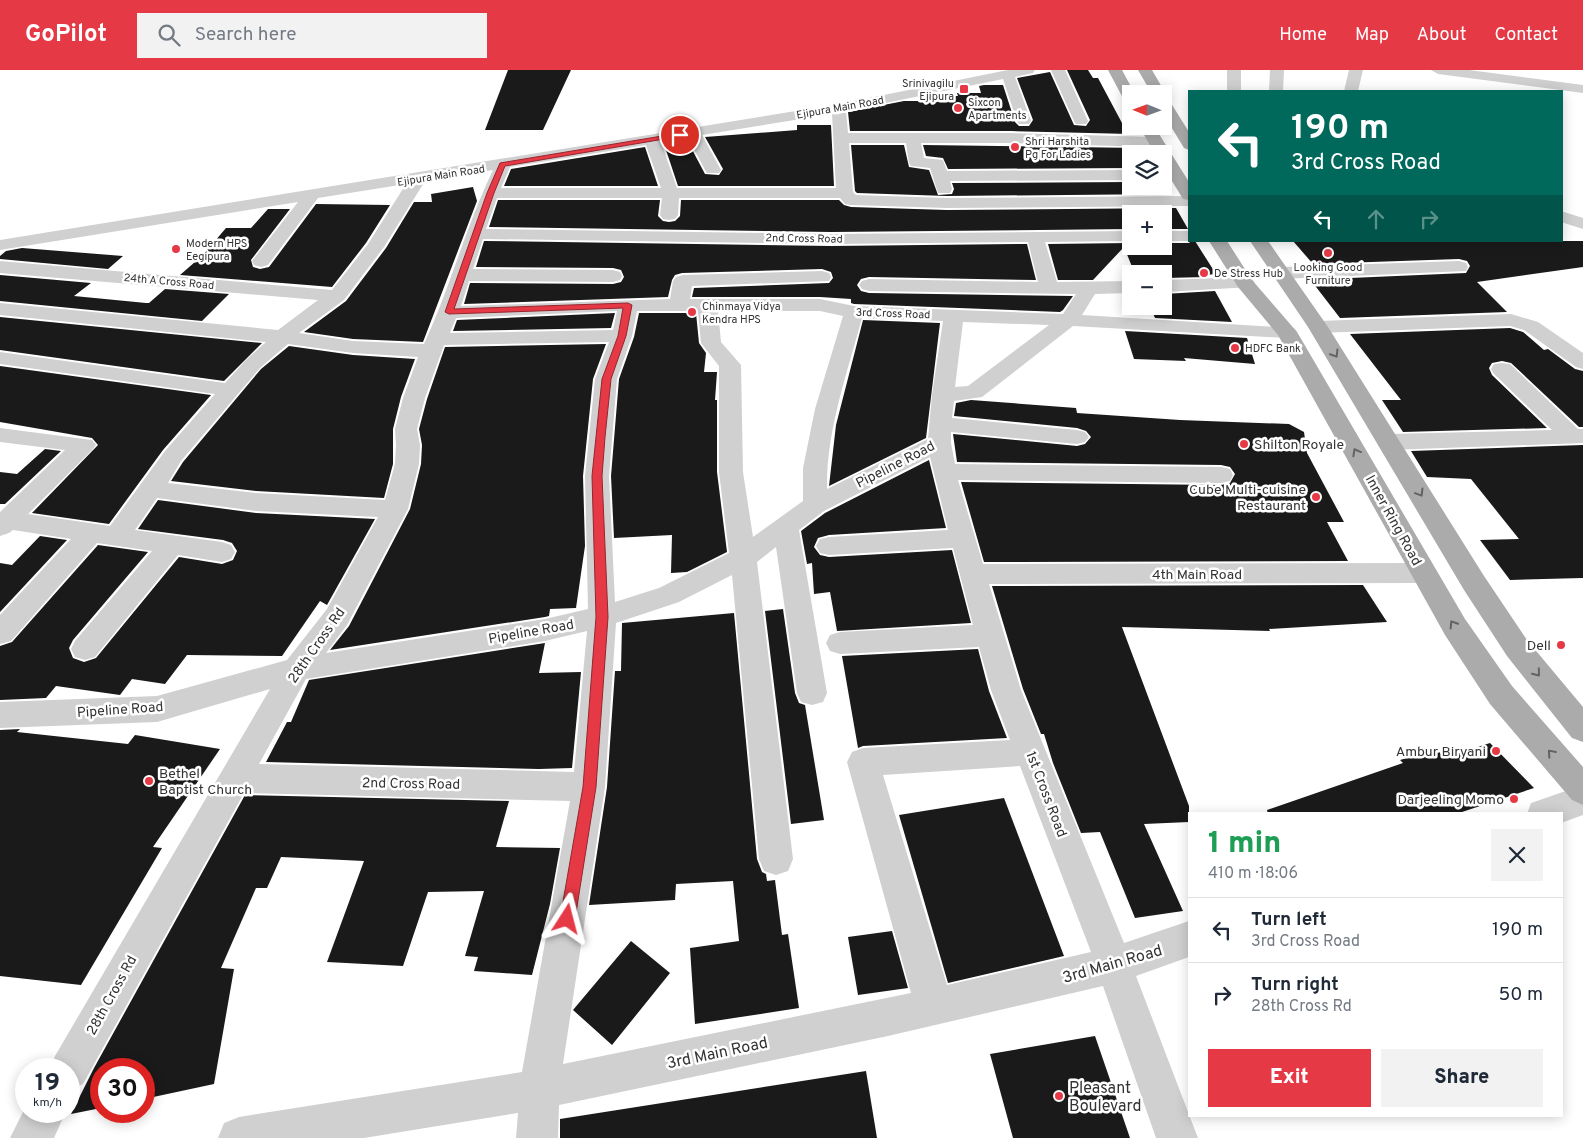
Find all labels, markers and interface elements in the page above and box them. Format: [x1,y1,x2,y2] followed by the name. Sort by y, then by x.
[137,13,487,58] search box
[25,20,107,50] text: GoPilot
[155,21,183,49] icon: search
[195,23,296,47] text: Search here
[1279,24,1327,47] text: Home
[1355,24,1389,47] text: Map
[1417,24,1466,47] text: About
[1494,24,1558,47] text: Contact
[902,77,954,104] place label: Srinivagilu Ejipura
[958,83,970,95] marker: Srinivagilu Ejipura
[1122,85,1172,135] north arrow
[1122,85,1172,315] map controls
[795,93,885,123] street label: Ejipura Main Road
[968,96,1027,123] place label: Sixcon Apartments
[952,102,964,114] marker: Sixcon Apartments
[1291,107,1389,151] text: 190 m
[1208,110,1273,175] icon: left
[659,114,701,156] pin
[666,121,694,149] icon: arrive
[1025,135,1091,162] place label: Shri Harshita Pg For Ladies
[1009,141,1021,153] marker: Shri Harshita Pg For Ladies
[1122,145,1172,195] button: layers
[1291,150,1441,177] text: 3rd Cross Road
[396,162,486,190] street label: Ejipura Main Road
[1122,205,1172,255] button: +
[1309,205,1337,233] icon: left
[1362,205,1390,233] icon: ahead
[1415,205,1443,233] icon: right
[765,231,843,247] street label: 2nd Cross Road
[186,237,247,264] place label: Modern HPS Eegipura
[170,243,182,255] marker: Modern HPS Eegipura
[1322,247,1334,259] marker: Looking Good Furniture
[1294,261,1362,288] place label: Looking Good Furniture
[1122,265,1172,315] button: −
[1198,267,1210,279] marker: De Stress Hub
[1214,267,1283,281] place label: De Stress Hub
[123,271,215,293] street label: 24th A Cross Road
[702,300,781,327] place label: Chinmaya Vidya Kendra HPS
[686,306,698,318] marker: Chinmaya Vidya Kendra HPS
[855,306,931,322] street label: 3rd Cross Road
[1229,342,1241,354] marker: HDFC Bank
[1245,342,1301,356] place label: HDFC Bank
[1329,349,1338,358] one-way arrow
[1254,437,1344,454] place label: Shilton Royale
[853,438,938,493] street label: Pipeline Road
[1238,438,1250,450] marker: Shilton Royale
[1352,448,1362,457] one-way arrow
[1361,472,1425,569] street label: Inner Ring Road
[1189,482,1306,515] place label: Cube Multi-cuisine Restaurant
[1413,487,1423,496] one-way arrow
[1310,491,1322,503] marker: Cube Multi-cuisine Restaurant
[1152,567,1242,584] street label: 4th Main Road
[285,605,349,687] street label: 28th Cross Rd
[487,617,575,648] street label: Pipeline Road
[1450,620,1459,630] one-way arrow
[1527,638,1551,655] place label: Dell
[1555,639,1567,651] marker: Dell
[1531,667,1539,676] one-way arrow
[76,699,164,722] street label: Pipeline Road
[1396,744,1486,761] place label: Ambur Biryani
[1490,745,1502,757] marker: Ambur Biryani
[1021,749,1070,840] street label: 1st Cross Road
[1548,750,1557,759] one-way arrow
[159,766,252,799] place label: Bethel Baptist Church
[143,775,155,787] marker: Bethel Baptist Church
[362,775,460,794] street label: 2nd Cross Road
[1398,792,1504,809] place label: Darjeeling Momo
[1508,793,1520,805] marker: Darjeeling Momo
[1208,826,1281,863] text: 1 min
[1491,829,1543,881] button: close
[1208,864,1298,884] text: 410 m · 18:06
[540,892,592,944] position arrow
[1251,908,1327,932] text: Turn left
[1208,916,1236,944] icon: left
[1492,918,1543,942] text: 190 m
[1251,932,1360,952] text: 3rd Cross Road
[1060,941,1165,989] street label: 3rd Main Road
[84,953,141,1038] street label: 28th Cross Rd
[1251,973,1339,997] text: Turn right
[1208,981,1236,1009] icon: right
[1498,983,1543,1007] text: 50 m
[1251,997,1352,1017] text: 28th Cross Rd
[665,1033,770,1074] street label: 3rd Main Road
[1208,1049,1371,1107] button: Exit
[1381,1049,1543,1107] button: Share
[90,1058,155,1123] speed limit sign: 30
[35,1068,60,1100] text: 19
[1069,1079,1141,1117] place label: Pleasant Boulevard
[1053,1090,1065,1102] marker: Pleasant Boulevard
[33,1095,62,1111] text: km/h

